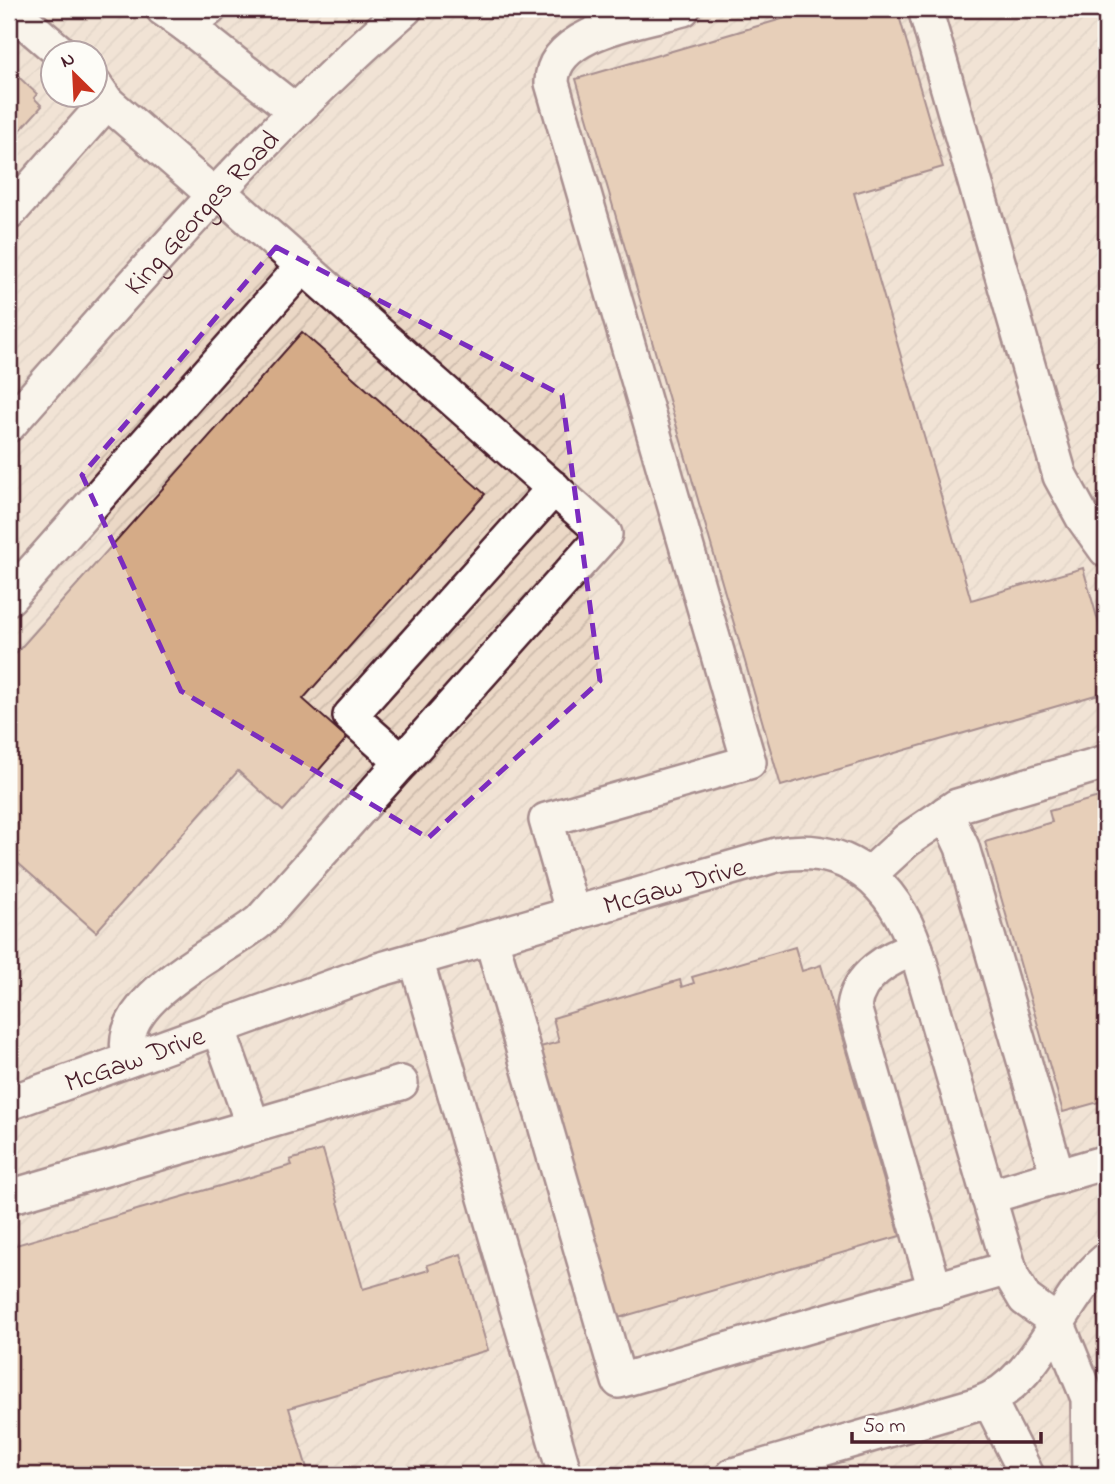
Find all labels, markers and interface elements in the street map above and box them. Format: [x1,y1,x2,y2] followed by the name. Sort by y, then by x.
[38,38,108,108] north arrow
[57,46,80,76] text: N
[116,122,291,306] street label: King Georges Road
[599,848,751,928] street label: McGaw Drive
[60,1017,211,1105] street label: McGaw Drive
[852,1400,1042,1444] scale bar
[863,1412,906,1442] text: 50 m

